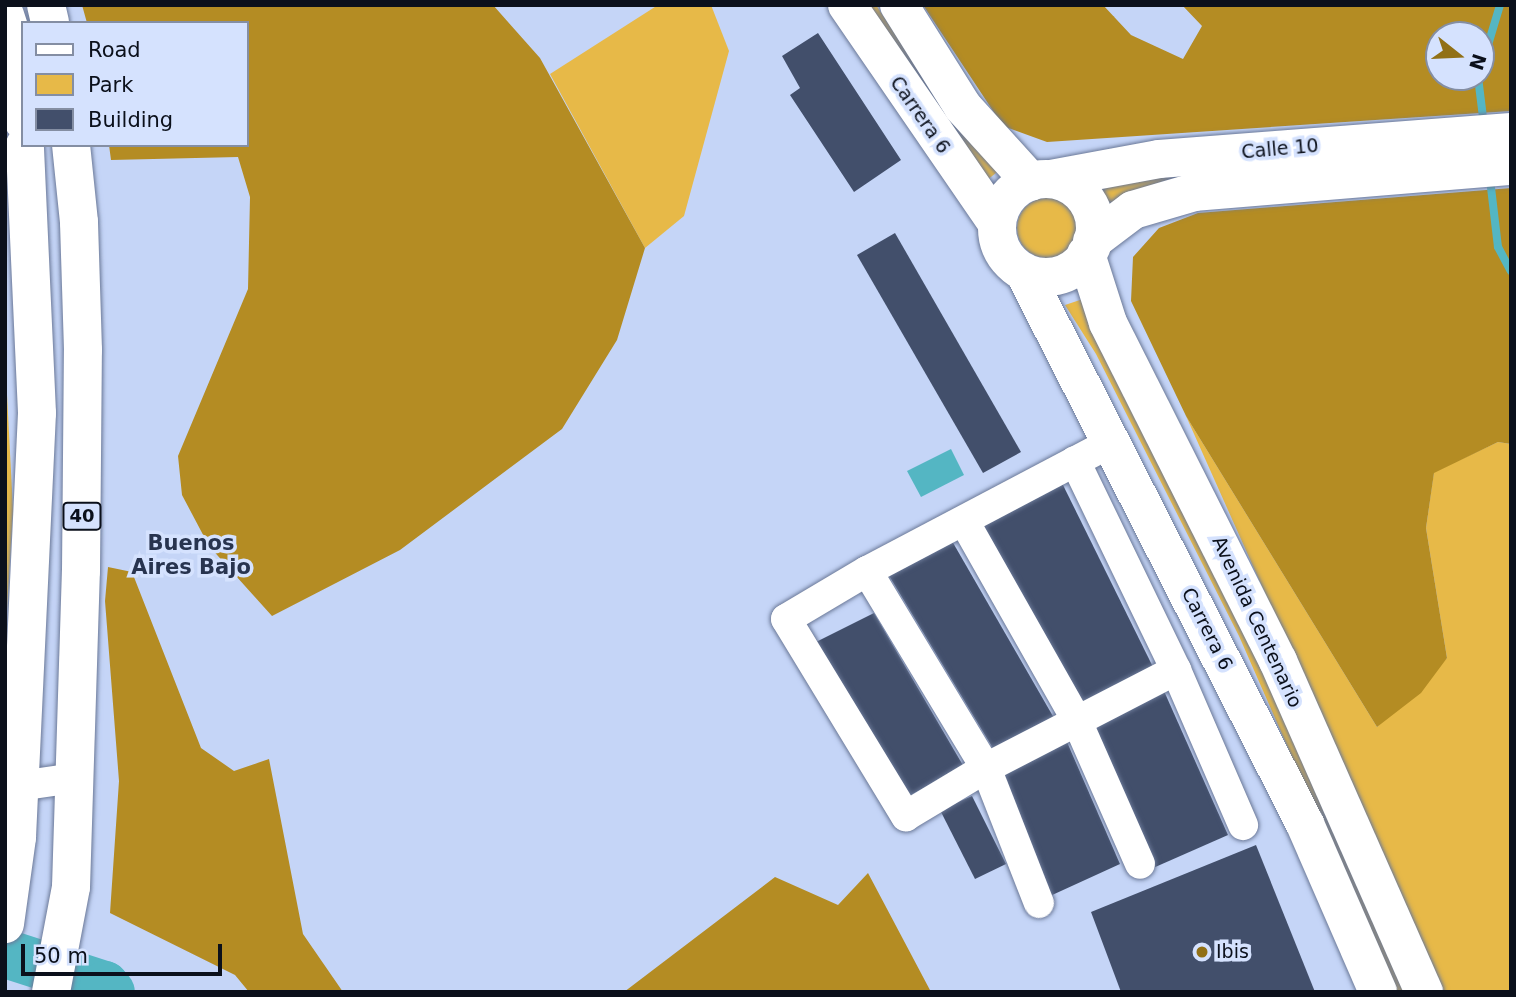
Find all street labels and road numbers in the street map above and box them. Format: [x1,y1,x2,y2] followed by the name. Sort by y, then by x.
[885,72,955,158] street label: Carrera 6
[1240,134,1320,164] street label: Calle 10
[61,502,103,530] road number: 40
[1207,533,1307,711] street label: Avenida Centenario
[1177,584,1237,674] street label: Carrera 6

